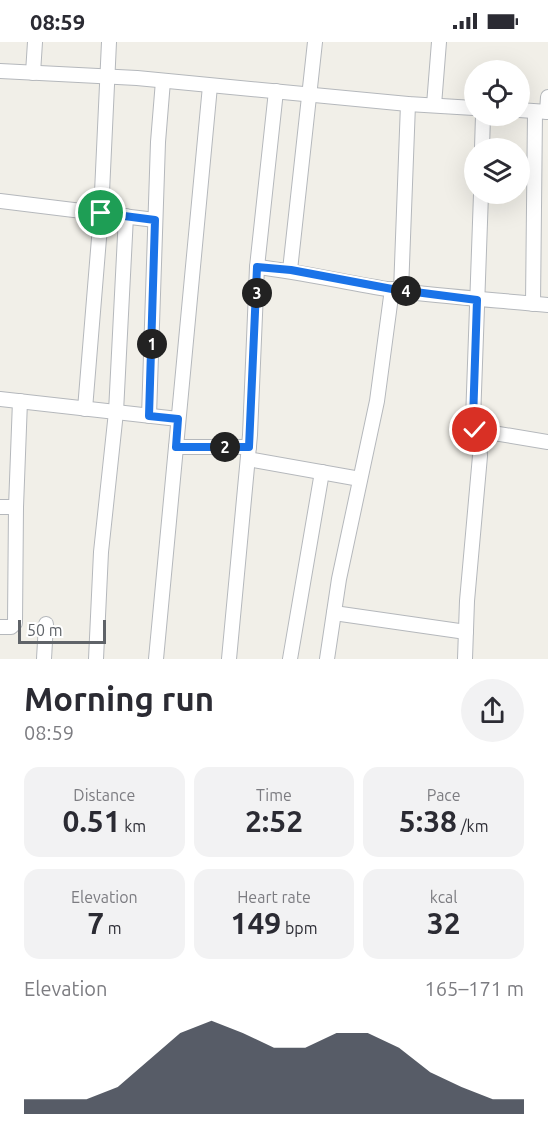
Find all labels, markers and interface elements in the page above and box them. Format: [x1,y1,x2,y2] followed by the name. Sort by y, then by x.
[30,9,85,34] text: 08:59
[464,60,530,204] map controls
[464,60,530,126] button: locate
[464,138,530,204] button: layers
[75,187,126,238] pin
[84,196,117,229] icon: arrive
[391,276,421,306] pin: 4
[242,278,272,308] pin: 3
[401,282,411,300] text: 4
[252,284,262,302] text: 3
[137,329,167,359] pin: 1
[147,335,157,353] text: 1
[449,404,500,455] pin
[458,413,491,446] icon: check
[210,432,240,462] pin: 2
[220,438,230,456] text: 2
[18,617,106,644] scale bar
[27,621,63,639] text: 50 m
[461,679,524,742] button: share
[24,680,214,717] text: Morning run
[24,721,74,744] text: 08:59
[73,786,135,804] text: Distance
[256,786,292,804] text: Time
[427,786,461,804] text: Pace
[62,804,121,838] text: 0.51
[245,804,303,838] text: 2:52
[399,804,457,838] text: 5:38
[121,817,146,835] text: km
[457,817,488,835] text: /km
[71,888,138,906] text: Elevation
[237,888,311,906] text: Heart rate
[430,888,457,906] text: kcal
[87,906,104,940] text: 7
[231,906,281,940] text: 149
[427,906,461,940] text: 32
[104,919,122,937] text: m
[281,919,317,937] text: bpm
[24,977,107,1000] text: Elevation
[425,977,524,1000] text: 165–171 m

